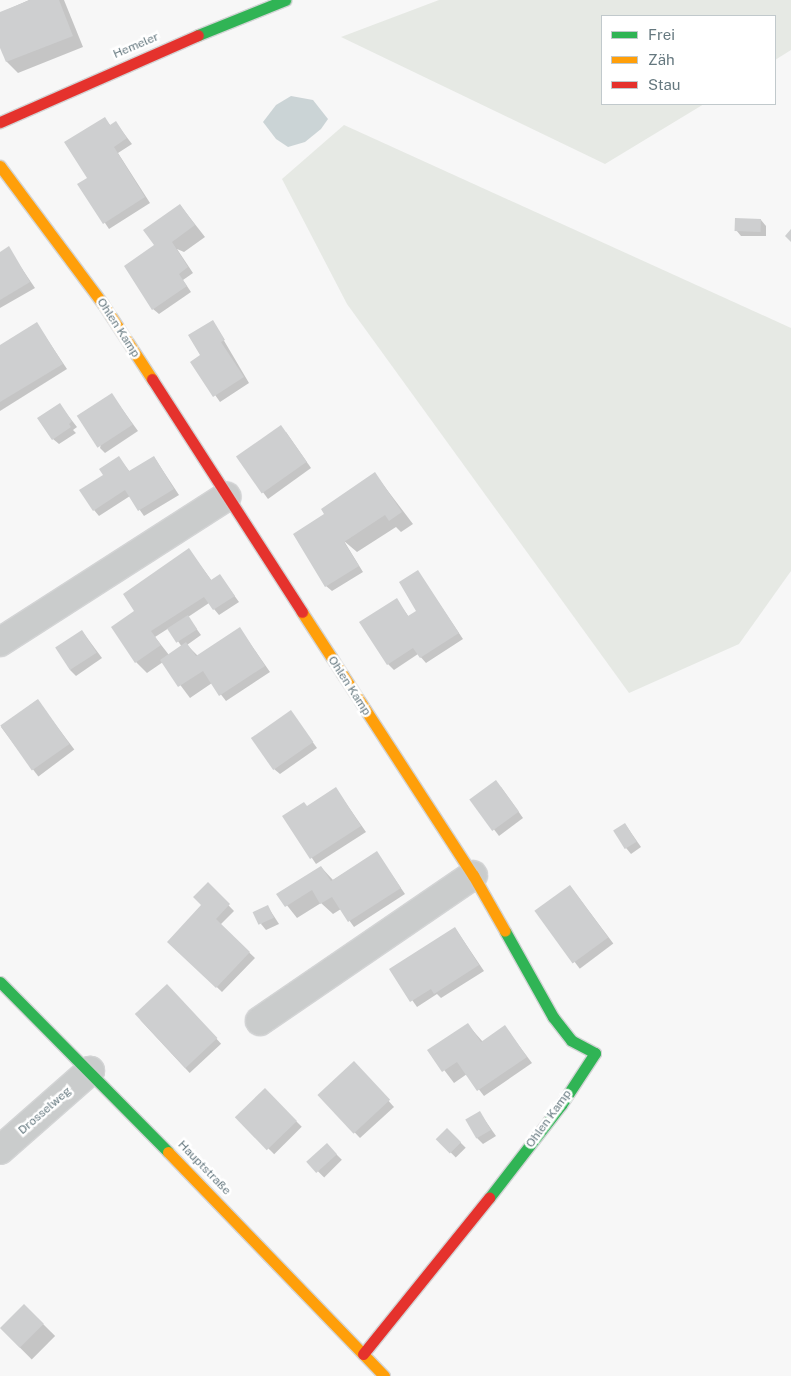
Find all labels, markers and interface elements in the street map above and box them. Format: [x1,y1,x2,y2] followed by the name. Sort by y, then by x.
[601,15,776,105] legend
[648,26,675,43] text: Frei
[111,30,161,62] street label: Hemeler
[648,51,675,68] text: Zäh
[648,76,681,93] text: Stau
[93,296,143,360] street label: Ohlen Kamp
[324,654,374,718] street label: Ohlen Kamp
[16,1084,74,1138] street label: Drosselweg
[523,1087,575,1151] street label: Ohlen Kamp
[175,1138,233,1198] street label: Hauptstraße

